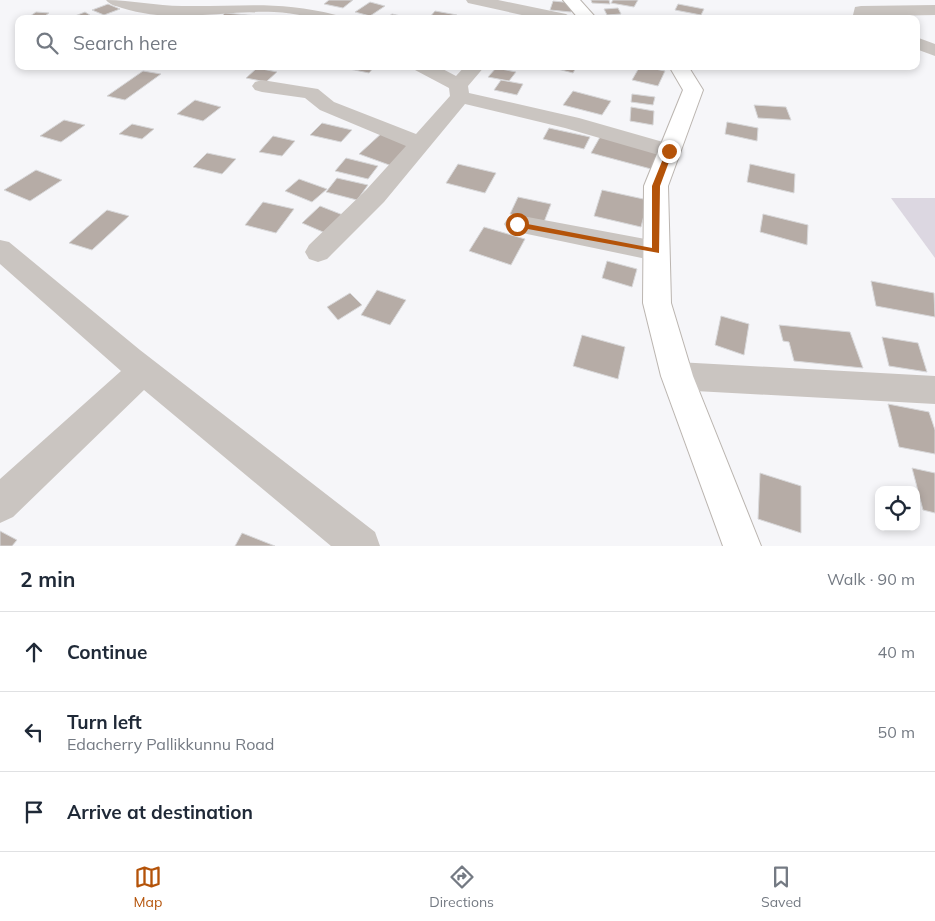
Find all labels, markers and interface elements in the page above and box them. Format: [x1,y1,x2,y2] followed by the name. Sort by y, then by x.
[15,15,920,70] search box
[33,29,61,57] icon: search
[73,31,177,55] text: Search here
[658,140,681,163] route end
[506,213,529,236] route start
[875,486,920,531] map controls
[875,486,920,531] button: locate
[20,566,75,592] text: 2 min
[827,569,915,589] text: Walk · 90 m
[20,638,48,666] icon: ahead
[67,640,147,664] text: Continue
[878,642,915,662] text: 40 m
[67,710,142,734] text: Turn left
[20,718,48,746] icon: left
[878,722,915,742] text: 50 m
[67,734,274,754] text: Edacherry Pallikkunnu Road
[20,798,48,826] icon: arrive
[67,800,253,824] text: Arrive at destination
[134,863,162,911] tab: Map
[429,863,494,911] tab: Directions
[761,863,801,911] tab: Saved

